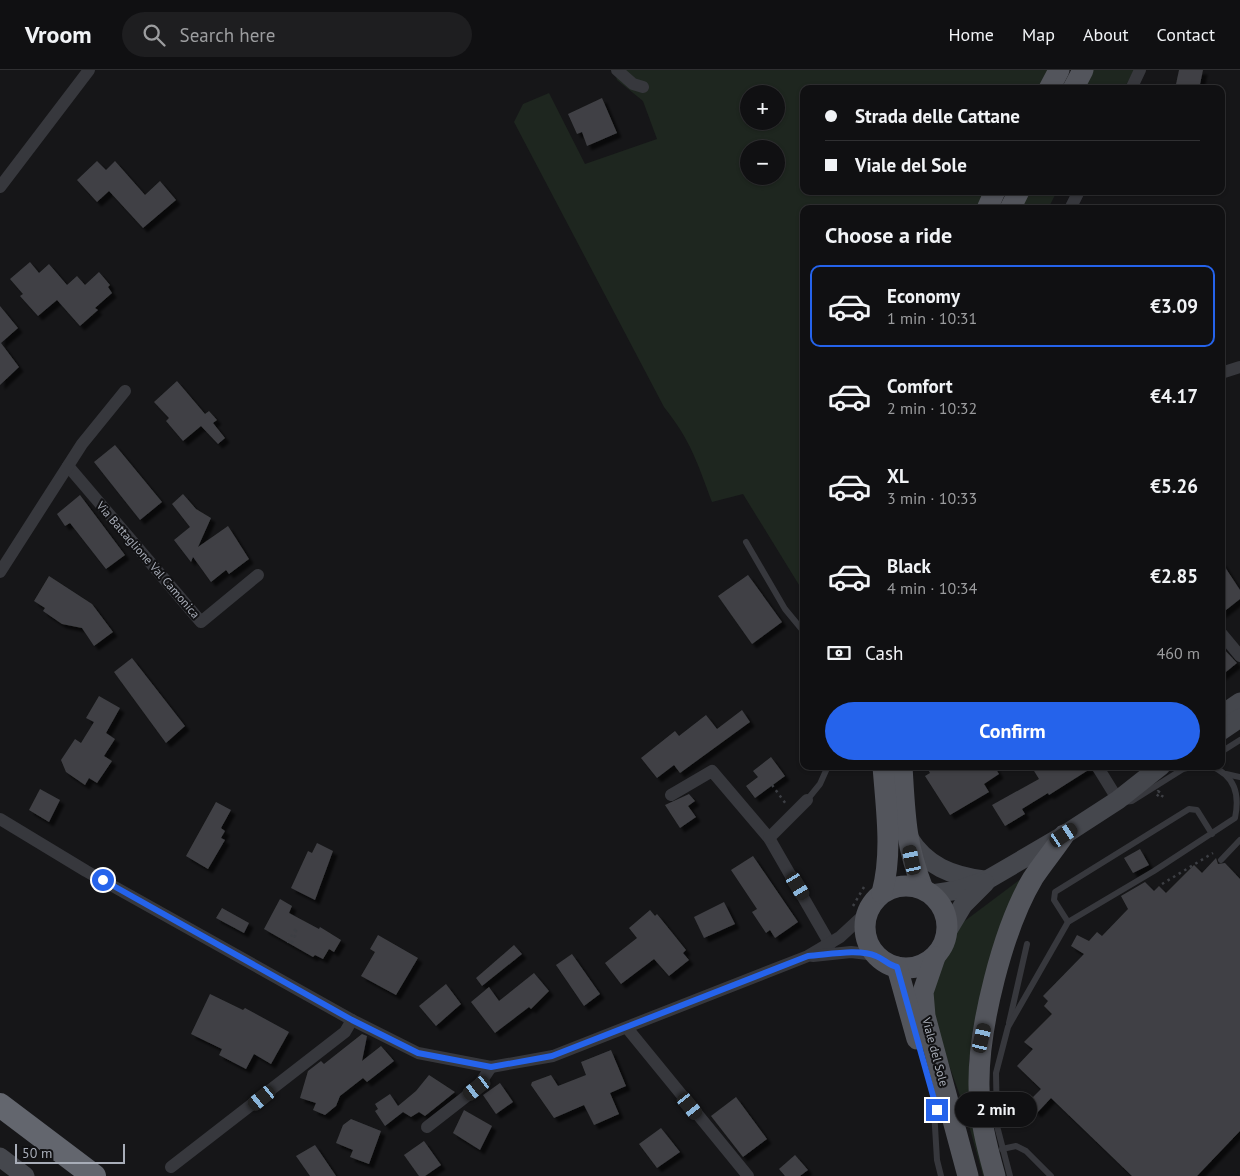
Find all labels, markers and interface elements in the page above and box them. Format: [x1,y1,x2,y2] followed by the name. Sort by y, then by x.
[122,12,472,57] search box
[25,19,92,50] text: Vroom
[140,21,168,49] icon: search
[180,23,275,47] text: Search here
[948,23,994,46] text: Home
[1022,23,1055,46] text: Map
[1083,23,1129,46] text: About
[1157,23,1215,46] text: Contact
[740,85,785,185] map controls
[740,85,785,130] button: +
[855,104,1020,128] text: Strada delle Cattane
[740,140,785,185] button: −
[855,153,967,177] text: Viale del Sole
[825,221,952,249] text: Choose a ride
[827,284,872,329] icon: car
[887,284,960,308] text: Economy
[1150,294,1198,318] text: €3.09
[887,308,977,328] text: 1 min · 10:31
[827,374,872,419] icon: car
[887,374,953,398] text: Comfort
[1150,384,1198,408] text: €4.17
[887,398,977,418] text: 2 min · 10:32
[827,464,872,509] icon: car
[887,464,909,488] text: XL
[1150,474,1198,498] text: €5.26
[887,488,977,508] text: 3 min · 10:33
[93,497,203,621] street label: Via Battaglione Val Camonica
[827,554,872,599] icon: car
[887,554,931,578] text: Black
[1150,564,1198,588] text: €2.85
[887,578,977,598] text: 4 min · 10:34
[825,639,853,667] icon: cash
[865,641,903,665] text: Cash
[1157,643,1200,663] text: 460 m
[825,702,1200,760] button: Confirm
[1047,820,1080,850] car
[901,844,922,876] car
[92,869,114,891] route start
[783,869,812,903] car
[919,1015,952,1088] street label: Viale del Sole
[971,1022,992,1054] car
[460,1073,493,1103] car
[245,1083,278,1113] car
[674,1090,705,1122] car
[954,1092,1037,1128] callout: 2 min
[926,1099,948,1121] route end
[976,1099,1016,1119] text: 2 min
[15,1141,125,1164] scale bar
[22,1144,52,1162] text: 50 m

